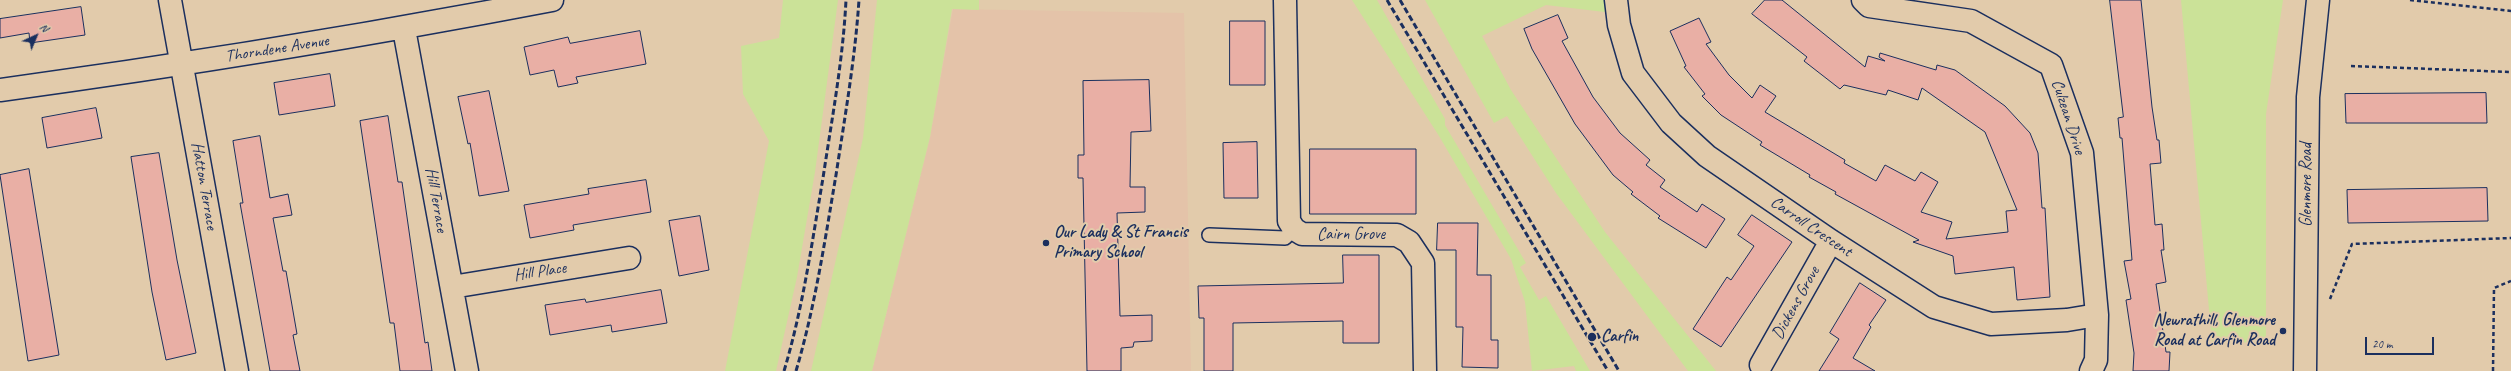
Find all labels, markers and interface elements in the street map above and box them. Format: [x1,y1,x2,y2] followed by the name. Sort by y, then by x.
[16,16,56,56] north arrow
[37,20,52,35] text: N
[224,31,330,67] street label: Thorndene Avenue
[2046,77,2090,157] street label: Culzean Drive
[186,141,222,231] street label: Hatton Terrace
[2297,143,2317,227] street label: Glenmore Road
[420,166,452,234] street label: Hill Terrace
[1766,192,1856,262] street label: Carroll Crescent
[1054,223,1188,263] place label: Our Lady & St Francis Primary School
[1317,225,1385,245] street label: Cairn Grove
[1041,238,1051,248] marker: Our Lady & St Francis Primary School
[512,258,568,286] street label: Hill Place
[1768,263,1824,343] street label: Dickens Grove
[2154,311,2275,351] place label: Newrathill, Glenmore Road at Carfin Road
[2278,326,2288,336] marker: Newrathill, Glenmore Road at Carfin Road
[1601,327,1638,347] place label: Carfin
[2367,329,2436,355] scale bar
[1586,331,1598,343] marker: Carfin
[2372,336,2392,352] text: 20 m

